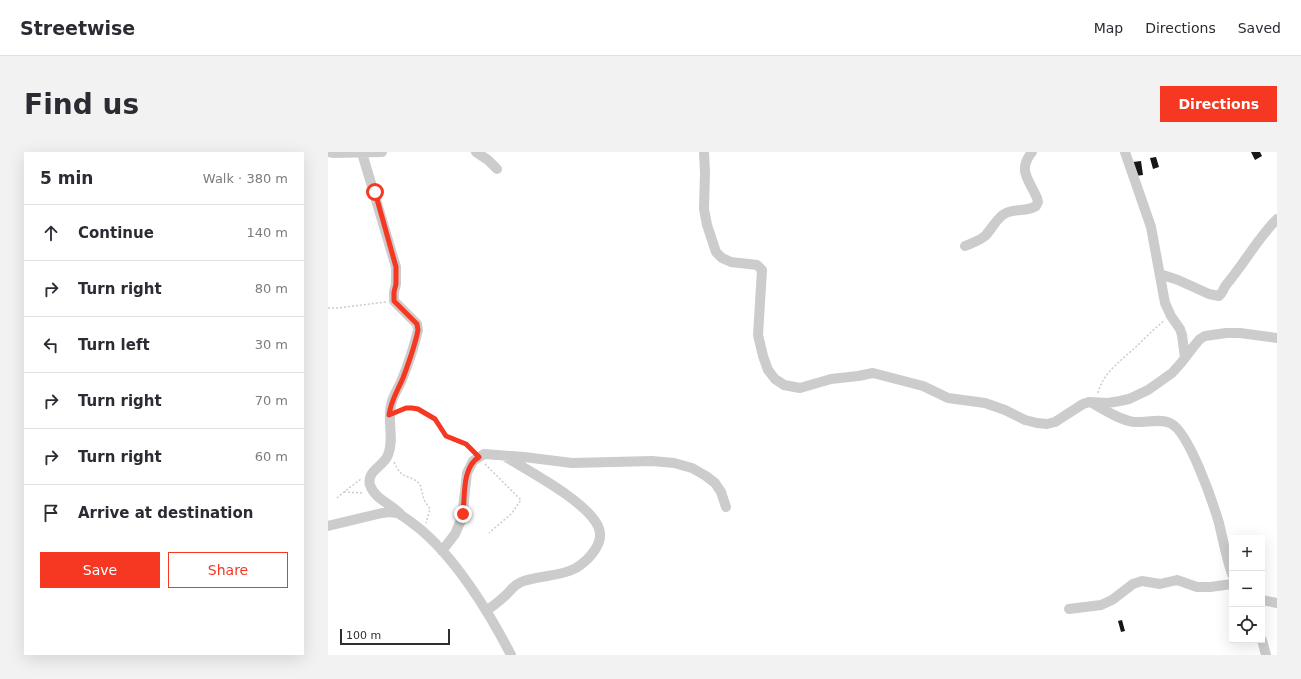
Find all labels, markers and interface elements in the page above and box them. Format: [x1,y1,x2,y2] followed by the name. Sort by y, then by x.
[20,17,135,39] text: Streetwise
[1094,20,1123,36] text: Map
[1145,20,1216,36] text: Directions
[1238,20,1281,36] text: Saved
[1160,86,1277,122] button: Directions
[24,88,139,121] text: Find us
[40,168,93,188] text: 5 min
[203,171,288,186] text: Walk · 380 m
[366,183,384,201] route start
[40,222,62,244] icon: ahead
[78,224,154,242] text: Continue
[246,225,288,240] text: 140 m
[40,278,62,300] icon: right
[78,280,162,298] text: Turn right
[255,281,288,296] text: 80 m
[40,334,62,356] icon: left
[78,336,150,354] text: Turn left
[255,337,288,352] text: 30 m
[40,390,62,412] icon: right
[78,392,162,410] text: Turn right
[255,393,288,408] text: 70 m
[40,446,62,468] icon: right
[78,448,162,466] text: Turn right
[255,449,288,464] text: 60 m
[40,502,62,524] icon: arrive
[78,504,253,522] text: Arrive at destination
[454,505,472,523] route end
[1229,535,1265,643] map controls
[1229,535,1265,571] button: +
[40,552,160,588] button: Save
[168,552,288,588] button: Share
[1229,571,1265,607] button: −
[1229,607,1265,643] button: locate
[340,627,450,646] scale bar
[346,629,381,642] text: 100 m

